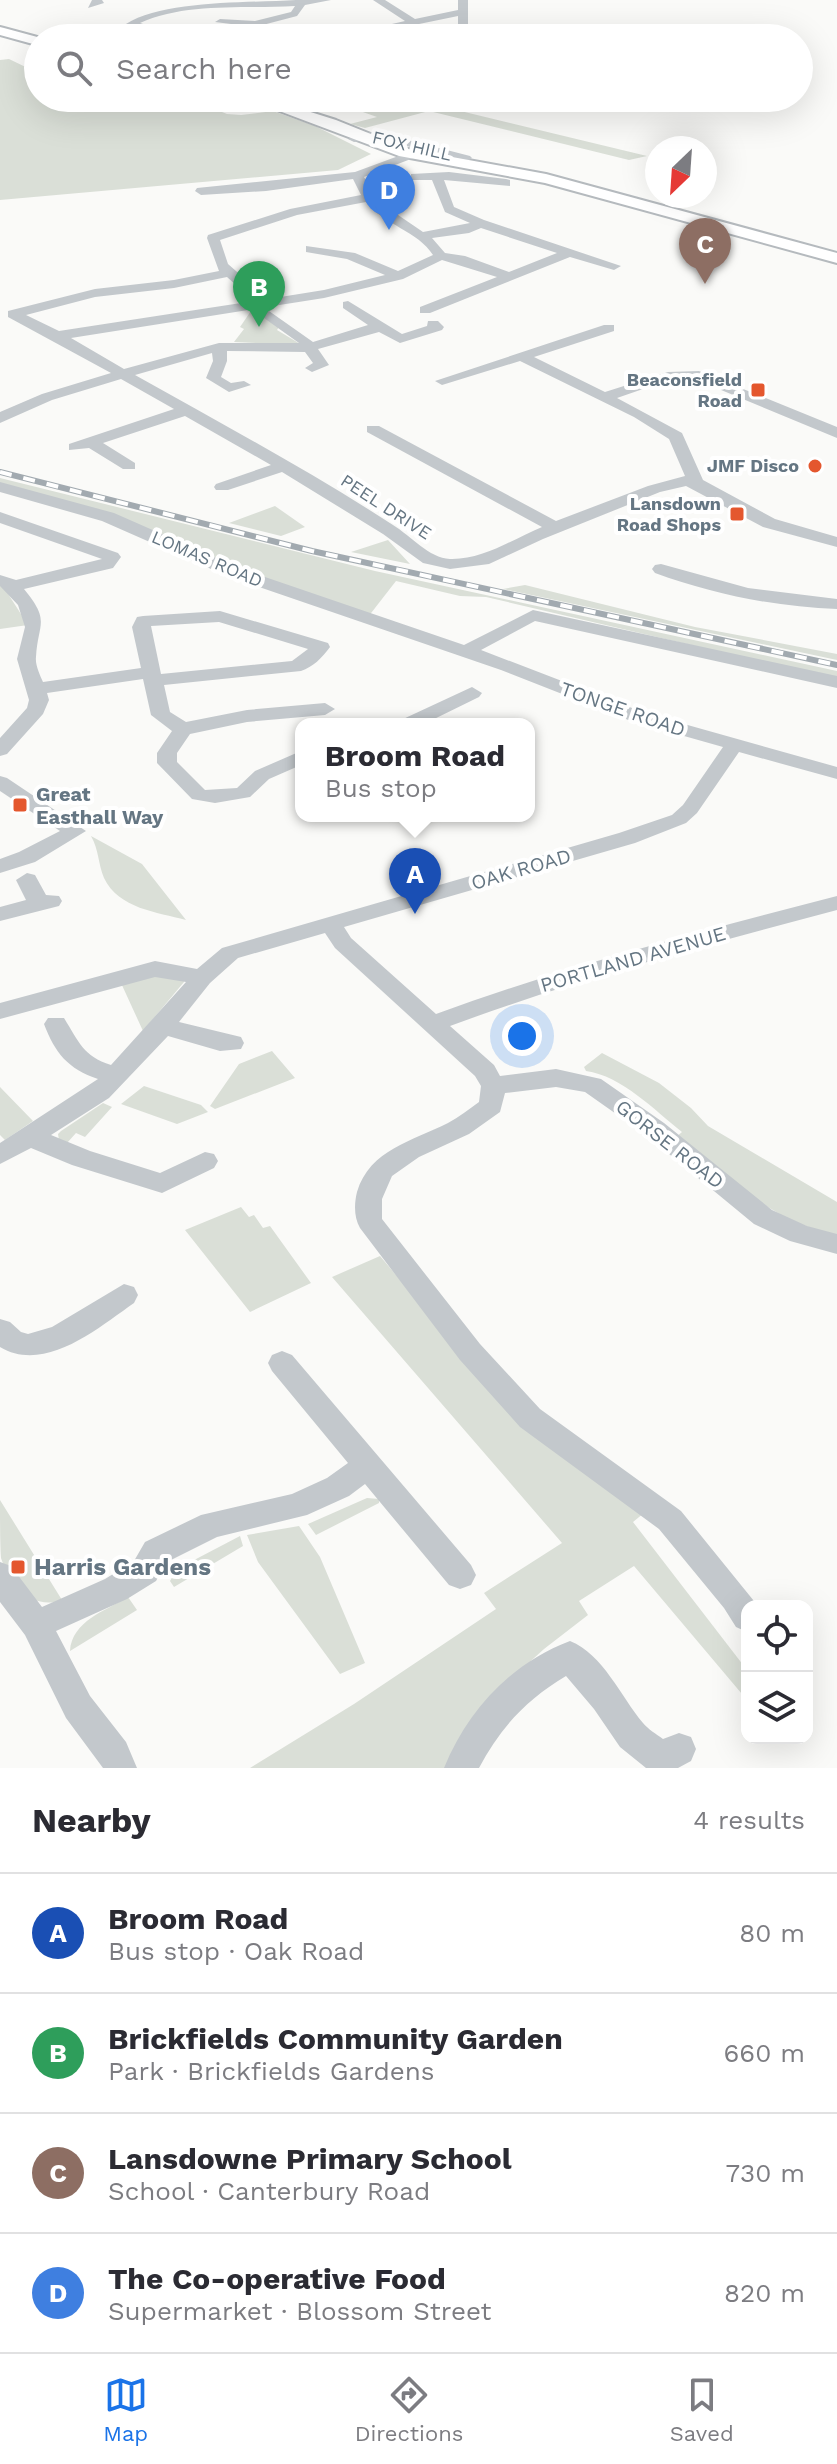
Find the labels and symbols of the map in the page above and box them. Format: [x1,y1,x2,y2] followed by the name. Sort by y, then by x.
[370,126,454,165] street label: FOX HILL
[645,136,717,208] north arrow
[363,164,415,230] pin: D
[679,218,731,284] pin: C
[233,261,285,327] pin: B
[627,369,742,411] place label: Beaconsfield Road
[749,381,767,399] marker: Beaconsfield Road
[707,455,799,476] place label: JMF Disco
[806,457,824,475] marker: JMF Disco
[337,470,436,544] street label: PEEL DRIVE
[617,493,721,535] place label: Lansdown Road Shops
[728,505,746,523] marker: Lansdown Road Shops
[149,526,266,591] street label: LOMAS ROAD
[557,676,689,742] street label: TONGE ROAD
[36,782,164,829] place label: Great Easthall Way
[11,796,29,814] marker: Great Easthall Way
[468,843,574,895] street label: OAK ROAD
[389,848,441,914] pin: A
[538,921,728,997] street label: PORTLAND AVENUE
[502,1016,542,1056] your location
[611,1094,729,1194] street label: GORSE ROAD
[34,1553,211,1581] place label: Harris Gardens
[9,1558,27,1576] marker: Harris Gardens

